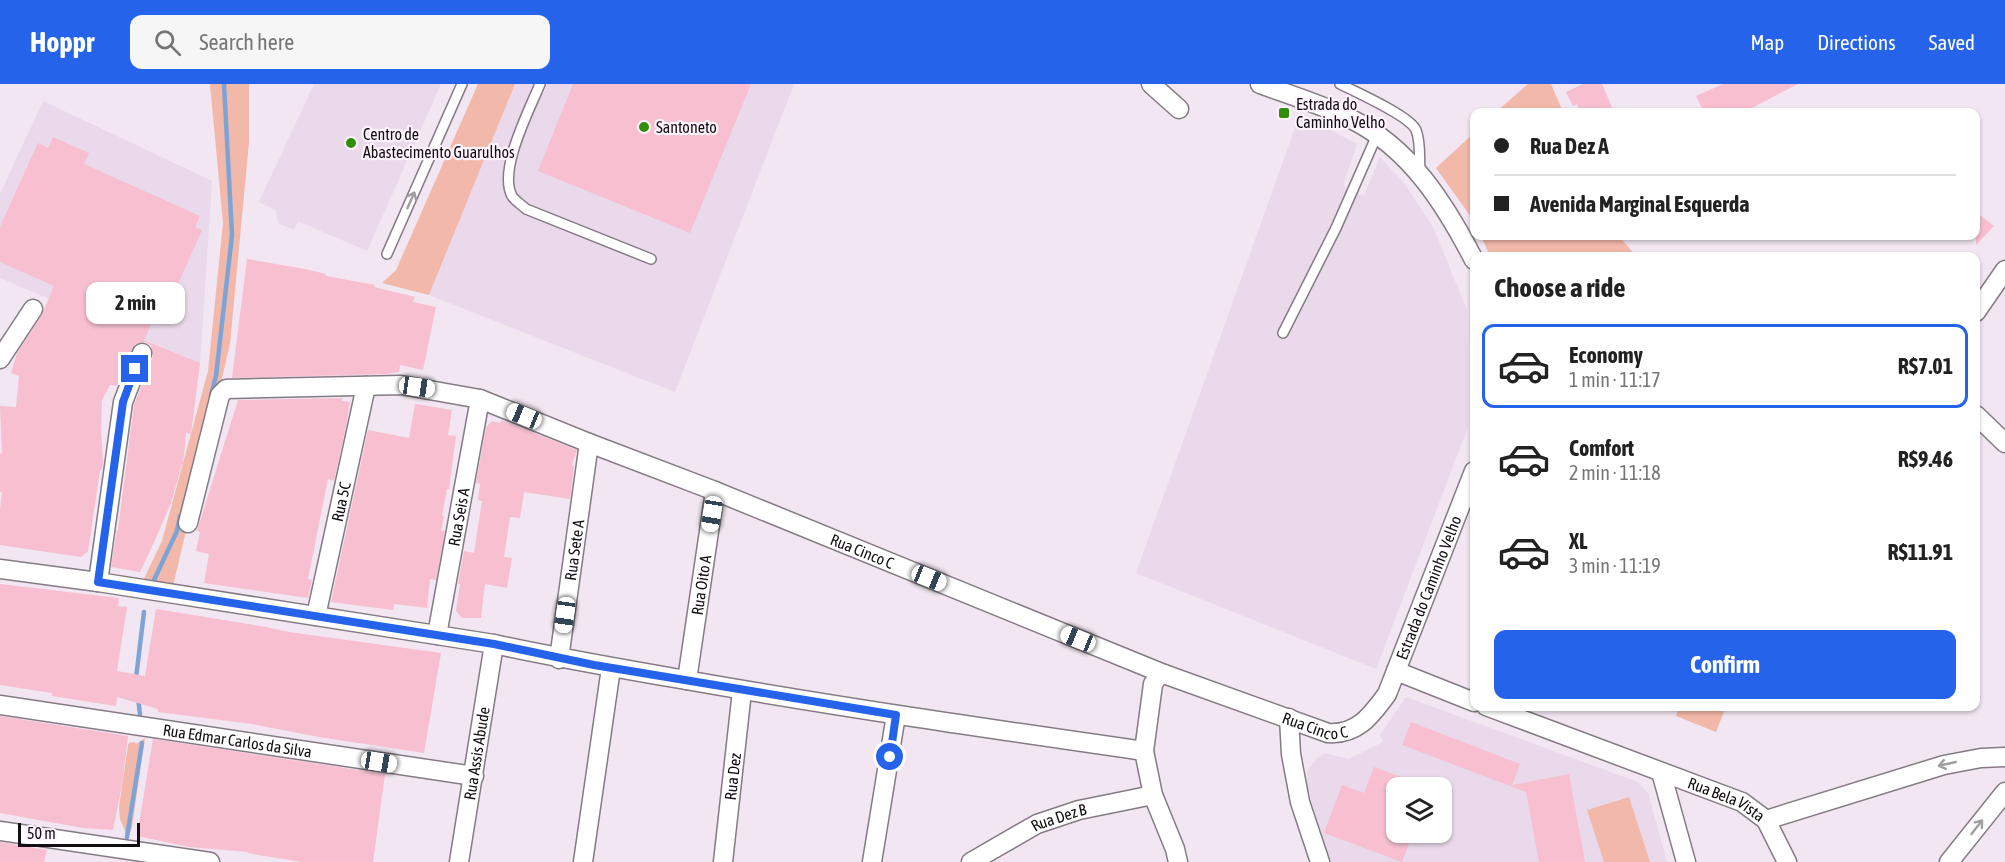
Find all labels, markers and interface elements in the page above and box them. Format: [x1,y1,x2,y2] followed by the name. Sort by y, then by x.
[130,15,550,69] search box
[30,26,94,58] text: Hoppr
[151,26,184,59] icon: search
[199,29,294,55] text: Search here
[1750,30,1784,54] text: Map
[1817,30,1896,54] text: Directions
[1929,30,1975,54] text: Saved
[1296,95,1385,131] place label: Estrada do Caminho Velho
[1277,106,1291,120] marker: Estrada do Caminho Velho
[656,118,717,136] place label: Santoneto
[637,120,651,134] marker: Santoneto
[363,125,515,161] place label: Centro de Abastecimento Guarulhos
[1530,133,1609,159] text: Rua Dez A
[344,136,358,150] marker: Centro de Abastecimento Guarulhos
[1530,191,1749,217] text: Avenida Marginal Esquerda
[406,192,417,210] one-way arrow
[1494,272,1626,303] text: Choose a ride
[86,282,184,324] callout: 2 min
[115,291,156,314] text: 2 min
[1497,339,1551,393] icon: car
[1569,342,1643,368] text: Economy
[1898,353,1953,379] text: R$7.01
[121,355,148,382] route end
[1569,368,1661,391] text: 1 min · 11:17
[398,376,436,398] car
[504,401,544,431] car
[1497,432,1551,486] icon: car
[1569,435,1634,461] text: Comfort
[1898,446,1953,472] text: R$9.46
[1569,461,1661,484] text: 2 min · 11:18
[328,480,354,523] street label: Rua 5C
[444,486,473,547] street label: Rua Seis A
[700,495,724,533] car
[1392,513,1465,662] street label: Estrada do Caminho Velho
[561,518,587,582] street label: Rua Sete A
[1497,525,1551,579] icon: car
[1569,528,1587,554] text: XL
[828,530,897,572] street label: Rua Cinco C
[1887,539,1953,565] text: R$11.91
[688,554,714,616] street label: Rua Oito A
[1569,554,1661,577] text: 3 min · 11:19
[909,563,949,593] car
[554,596,576,634] car
[1058,624,1098,654] car
[1494,630,1956,699] button: Confirm
[460,705,493,801] street label: Rua Assis Abude
[1280,708,1349,742] street label: Rua Cinco C
[162,721,313,761] street label: Rua Edmar Carlos da Silva
[876,743,903,770] route start
[360,750,398,774] car
[721,752,744,801] street label: Rua Dez
[1938,759,1957,771] one-way arrow
[1685,774,1768,825] street label: Rua Bela Vista
[1386,777,1452,843] map controls
[1386,777,1452,843] button: layers
[1028,800,1088,835] street label: Rua Dez B
[1971,819,1984,835] one-way arrow
[18,820,140,848] scale bar
[27,824,56,842] text: 50 m

